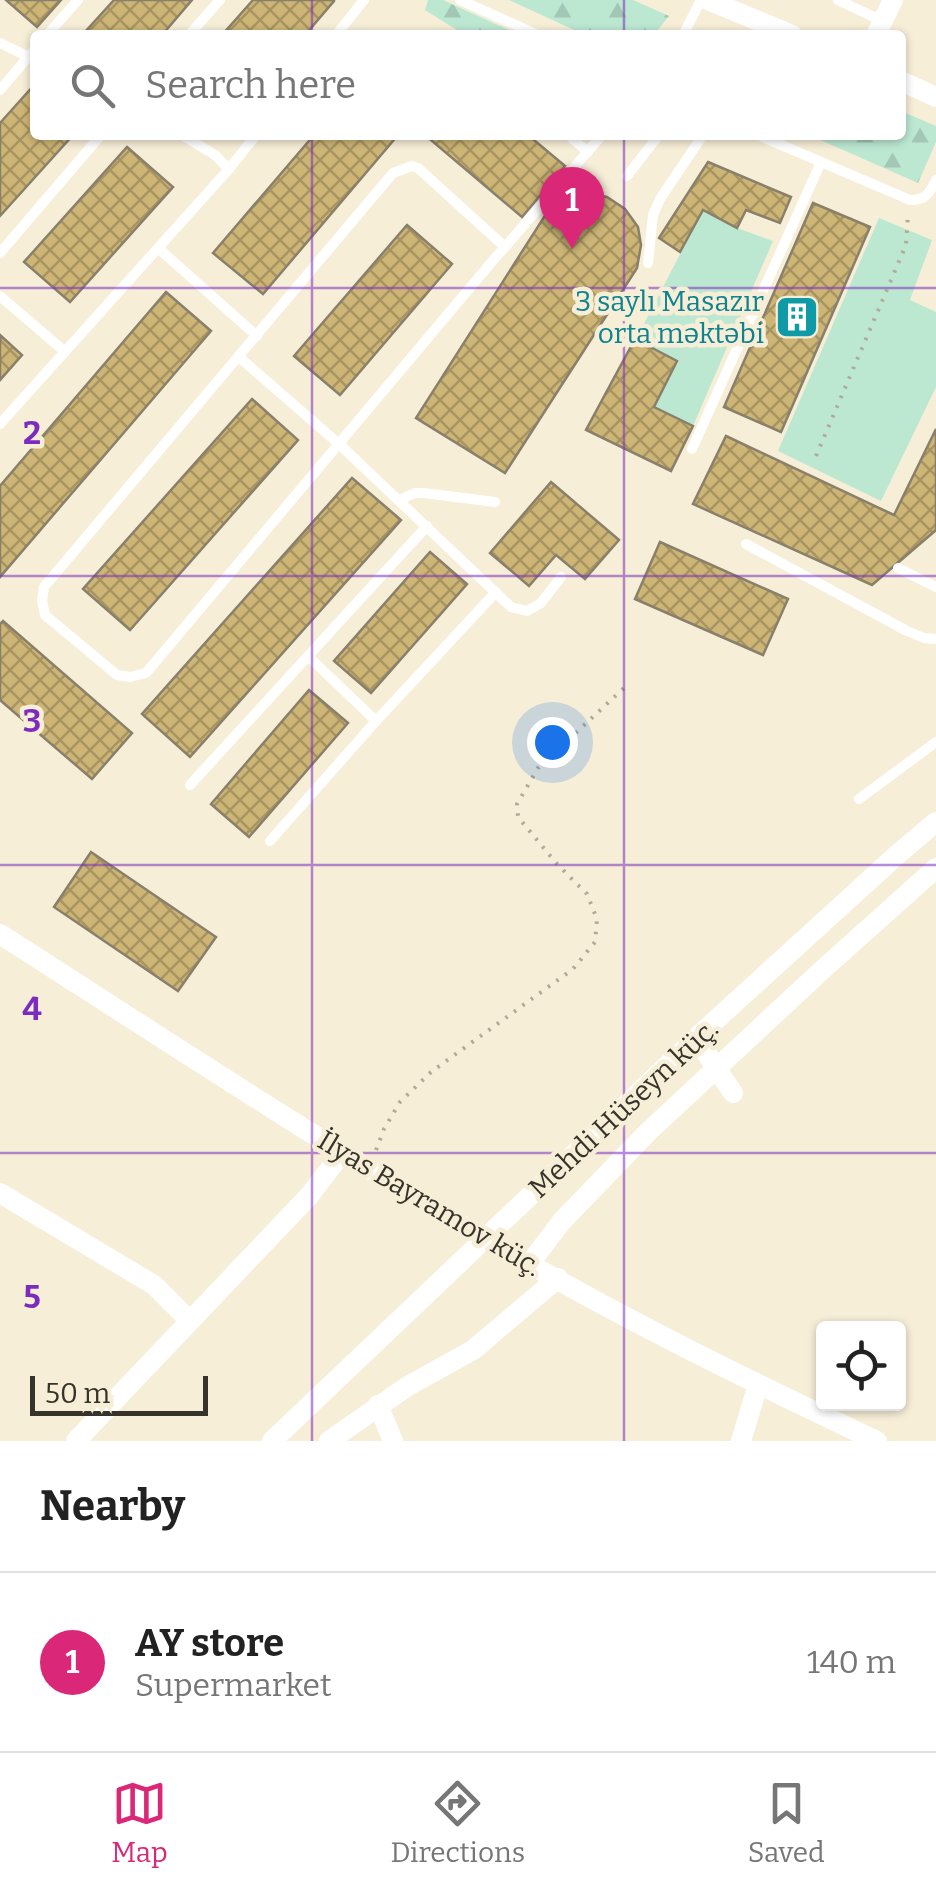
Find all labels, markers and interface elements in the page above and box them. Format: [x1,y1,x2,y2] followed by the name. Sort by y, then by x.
[30,30,906,140] search box
[65,58,120,113] icon: search
[145,62,356,108] text: Search here
[540,166,604,249] pin: 1
[575,285,764,350] place label: 3 saylı Masazır orta məktəbi
[774,294,820,340] building icon: 3 saylı Masazır orta məktəbi
[23,414,41,452] text: 2
[23,702,41,740] text: 3
[527,717,578,768] your location
[22,990,42,1028] text: 4
[522,1012,725,1205] street label: Mehdi Hüseyn küç.
[312,1124,548,1283] street label: İlyas Bayramov küç.
[23,1278,41,1316] text: 5
[816,1321,906,1411] map controls
[816,1321,906,1411] button: locate
[30,1371,208,1416] scale bar
[45,1377,110,1410] text: 50 m
[40,1481,185,1531] text: Nearby
[135,1620,284,1666] text: AY store
[66,1643,79,1681] text: 1
[807,1643,896,1681] text: 140 m
[135,1666,332,1704] text: Supermarket
[111,1776,168,1869] tab: Map
[390,1776,525,1869] tab: Directions
[748,1776,825,1869] tab: Saved

